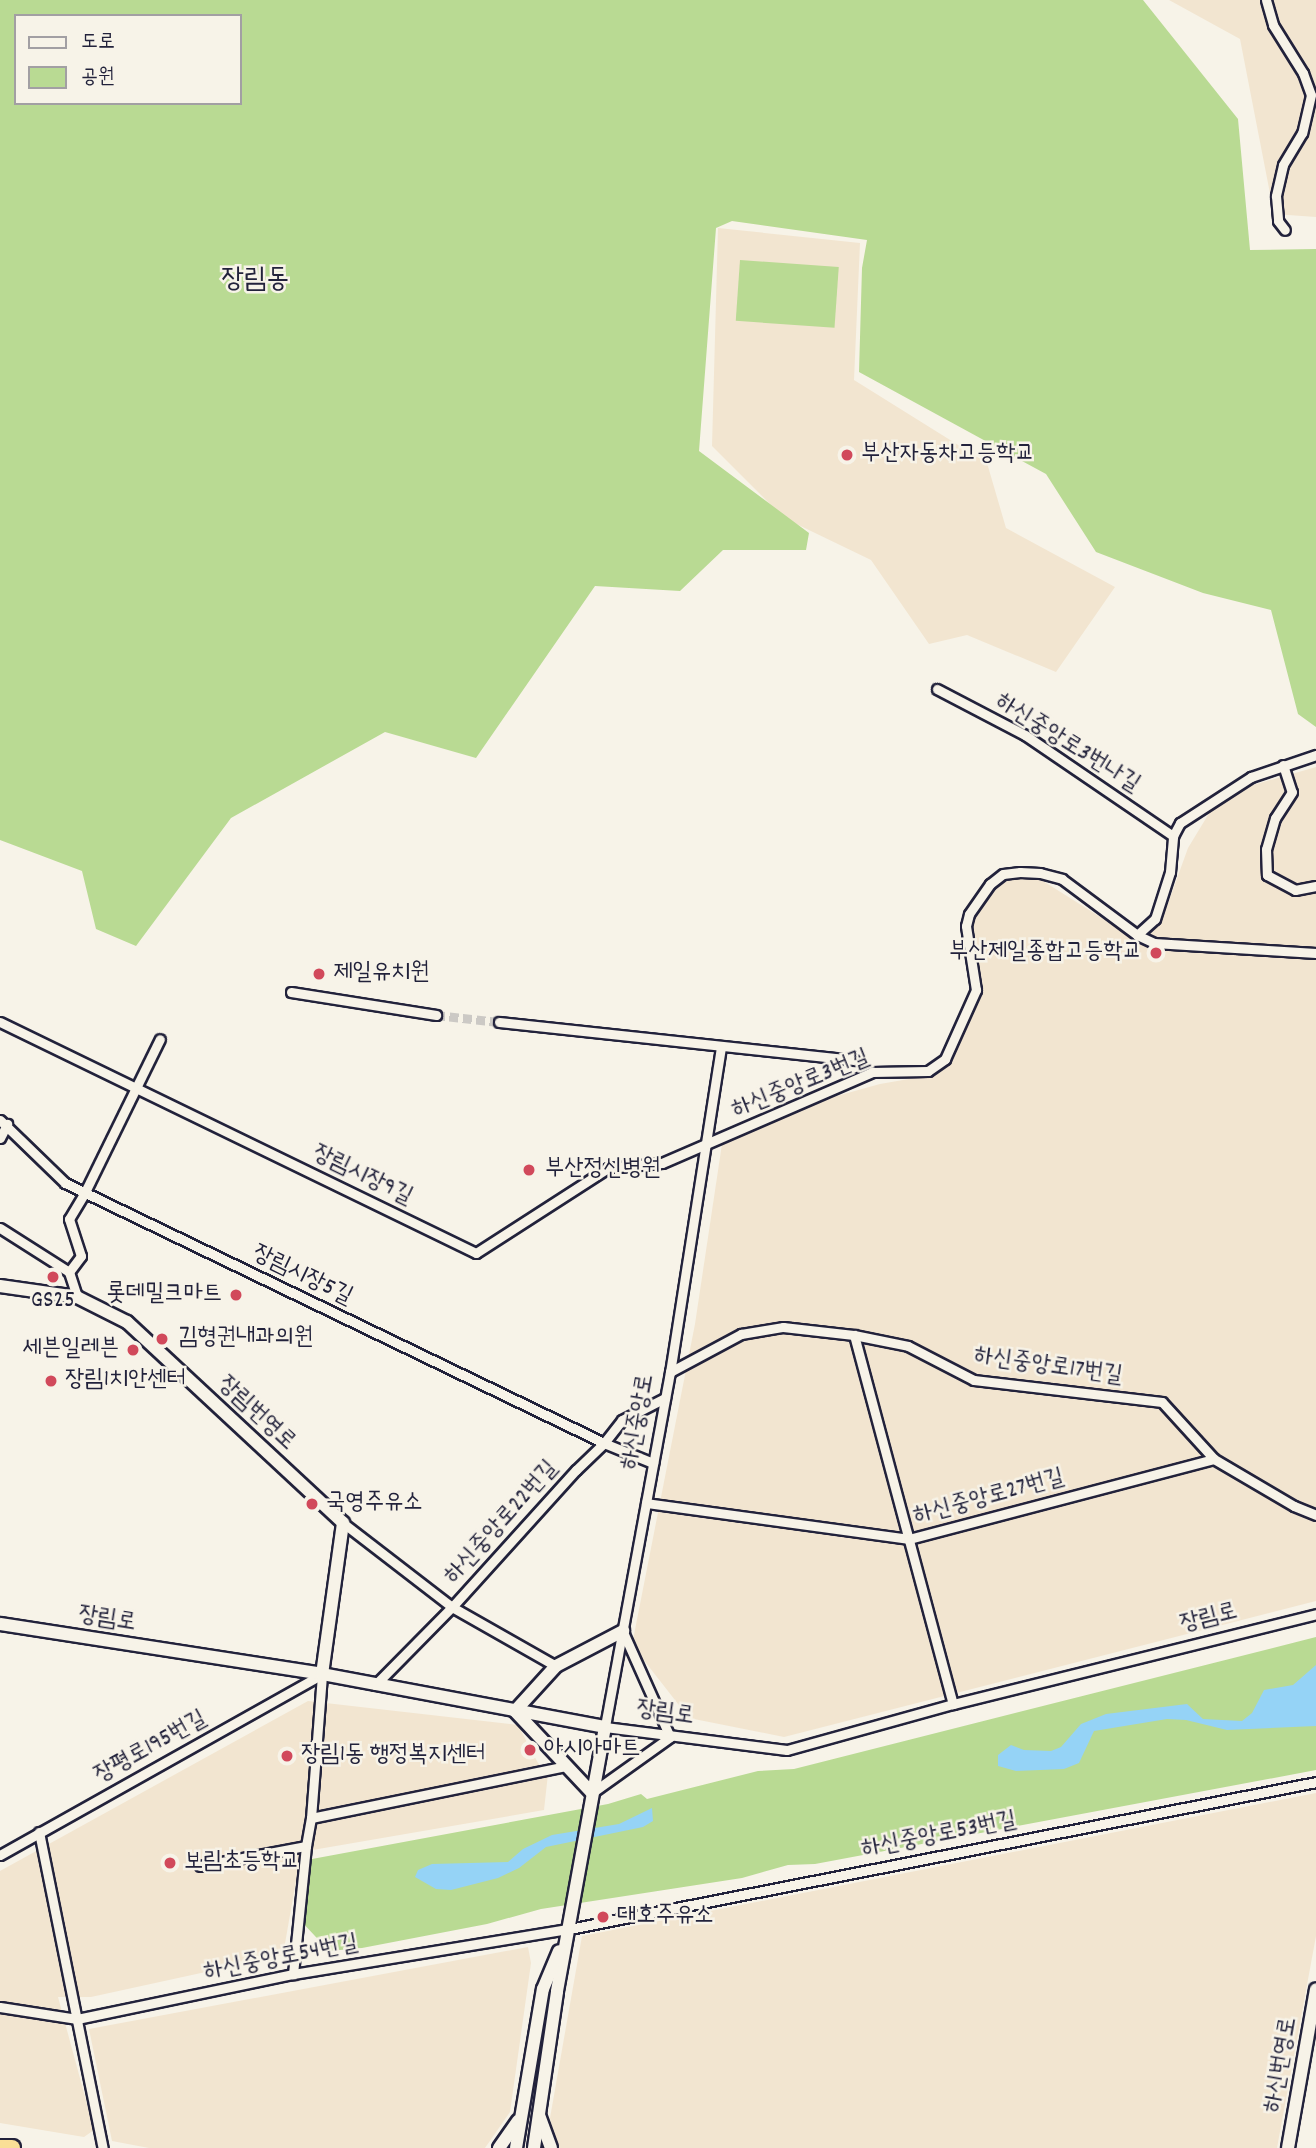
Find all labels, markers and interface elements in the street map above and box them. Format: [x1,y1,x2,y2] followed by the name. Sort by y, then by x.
[14,14,242,105] legend
[81,28,115,58] text: 도로
[81,63,115,93] text: 공원
[221,264,289,298] district label: 장림동
[861,441,1035,469] place label: 부산자동차고등학교
[839,447,855,463] marker: 부산자동차고등학교
[989,688,1145,800] street label: 하신중앙로3번나길
[949,939,1142,967] place label: 부산제일종합고등학교
[1148,945,1164,961] marker: 부산제일종합고등학교
[333,960,430,988] place label: 제일유치원
[311,966,327,982] marker: 제일유치원
[728,1044,874,1126] street label: 하신중앙로3번길
[307,1139,417,1213] street label: 장림시장9길
[545,1156,661,1184] place label: 부산정신병원
[519,1160,539,1180] marker: 부산정신병원
[247,1239,357,1313] street label: 장림시장5길
[45,1269,61,1285] marker: GS25
[106,1281,222,1309] place label: 롯데밀크마트
[228,1287,244,1303] marker: 롯데밀크마트
[31,1288,75,1316] place label: GS25
[178,1325,313,1353] place label: 김형권내과의원
[152,1329,172,1349] marker: 김형권내과의원
[22,1336,119,1364] place label: 세븐일레븐
[125,1342,141,1358] marker: 세븐일레븐
[972,1342,1124,1392] street label: 하신중앙로17번길
[65,1367,186,1395] place label: 장림1치안센터
[211,1371,301,1457] street label: 장림번영로
[616,1372,662,1472] street label: 하신중앙로
[43,1373,59,1389] marker: 장림1치안센터
[439,1455,565,1591] street label: 하신중앙로22번길
[910,1464,1068,1532] street label: 하신중앙로27번길
[326,1490,423,1518] place label: 국영주유소
[304,1496,320,1512] marker: 국영주유소
[1177,1598,1241,1640] street label: 장림로
[76,1601,138,1639] street label: 장림로
[634,1696,696,1732] street label: 장림로
[90,1705,212,1791] street label: 장평로195번길
[544,1736,641,1764] place label: 아시아마트
[301,1742,486,1770] place label: 장림1동 행정복지센터
[522,1742,538,1758] marker: 아시아마트
[279,1748,295,1764] marker: 장림1동 행정복지센터
[859,1807,1019,1865] street label: 하신중앙로53번길
[184,1849,300,1877] place label: 보림초등학교
[162,1855,178,1871] marker: 보림초등학교
[617,1903,714,1931] place label: 대호주유소
[595,1909,611,1925] marker: 대호주유소
[202,1930,360,1988] street label: 하신중앙로54번길
[1259,2015,1305,2115] street label: 하신번영로

